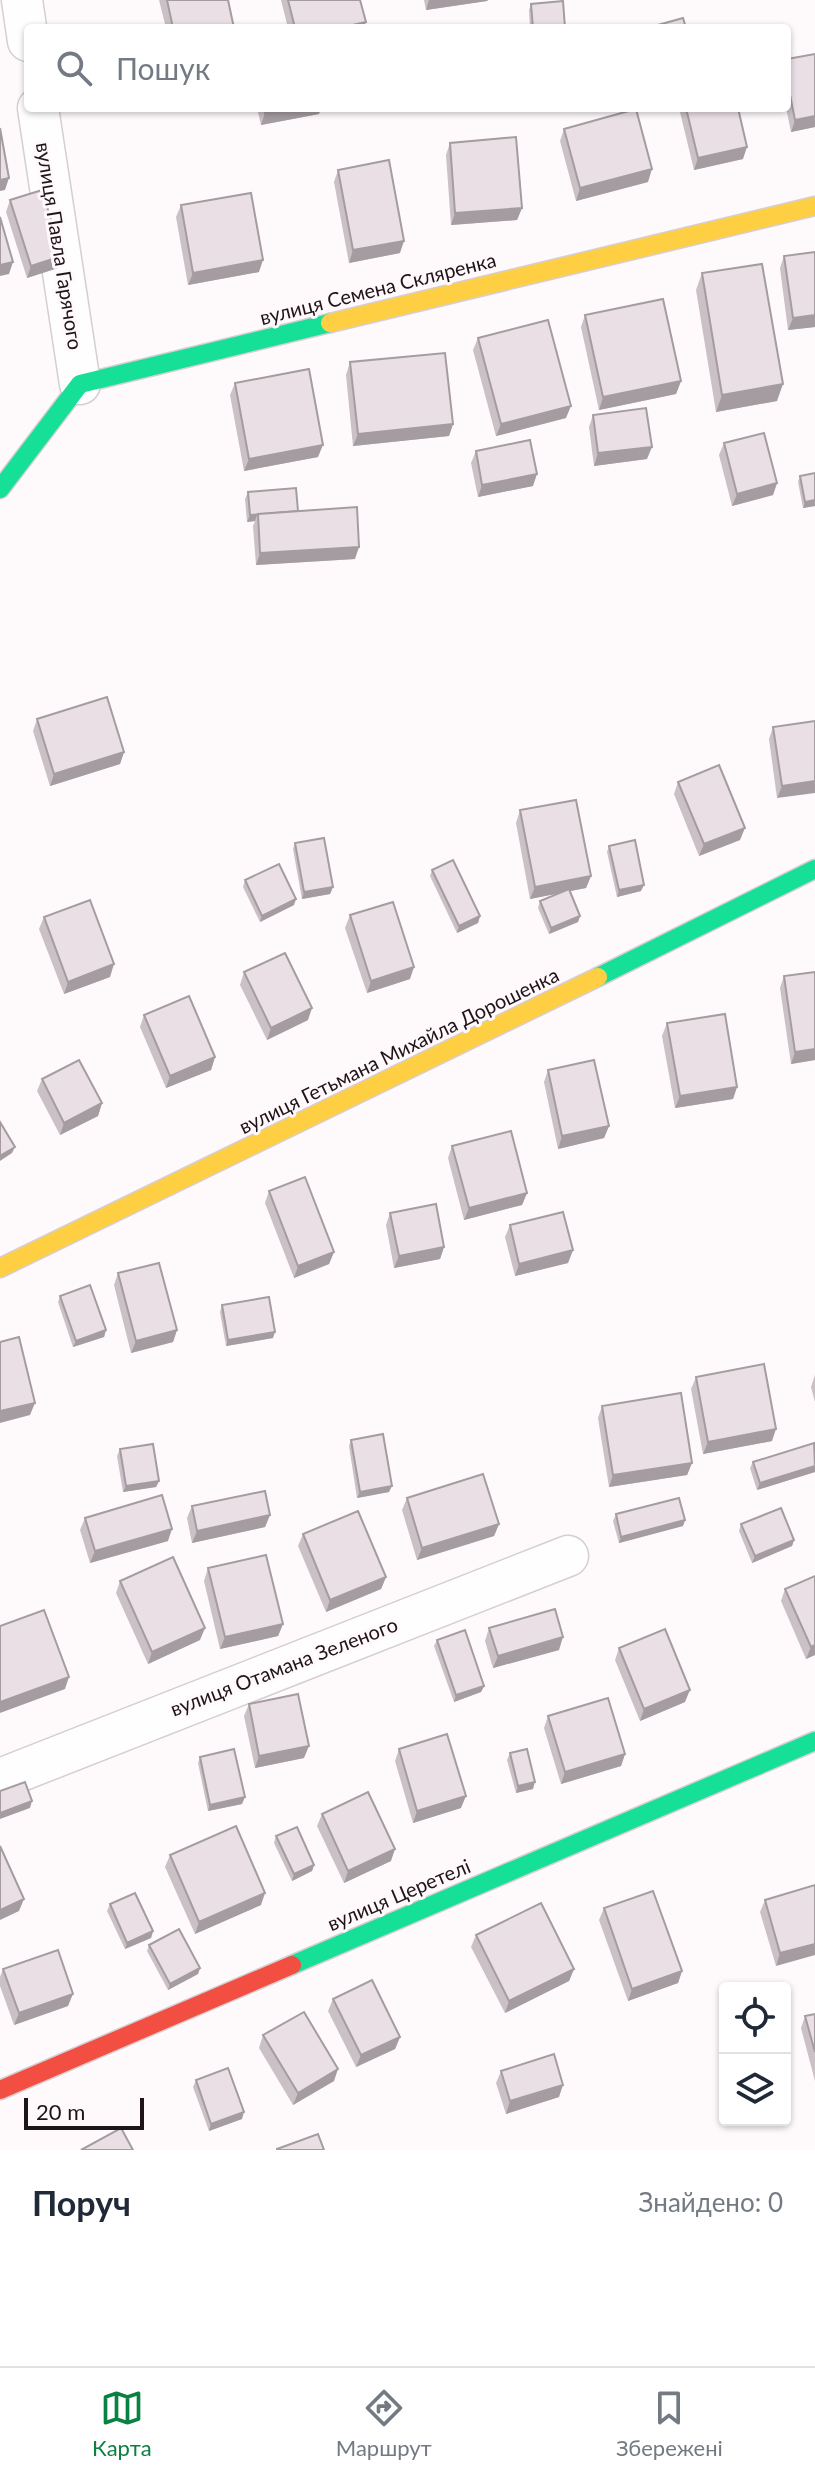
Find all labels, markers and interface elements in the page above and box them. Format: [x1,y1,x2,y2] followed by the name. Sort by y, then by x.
[24,24,791,112] search box
[52,46,96,90] icon: search
[116,50,210,86] text: Пошук
[32,140,88,351] street label: вулиця Павла Гарячого
[257,247,498,329] street label: вулиця Семена Скляренка
[235,962,562,1138] street label: вулиця Гетьмана Михайла Дорошенка
[167,1612,401,1721] street label: вулиця Отамана Зеленого
[323,1853,474,1935] street label: вулиця Церетелі
[719,1982,791,2126] map controls
[719,1982,791,2054] button: locate
[719,2054,791,2126] button: layers
[24,2094,144,2130] scale bar
[36,2098,85,2125] text: 20 m
[32,2182,131,2223] text: Поруч
[639,2186,783,2218] text: Знайдено: 0
[92,2386,152,2461] tab: Карта
[336,2386,432,2461] tab: Маршрут
[616,2386,723,2461] tab: Збережені

